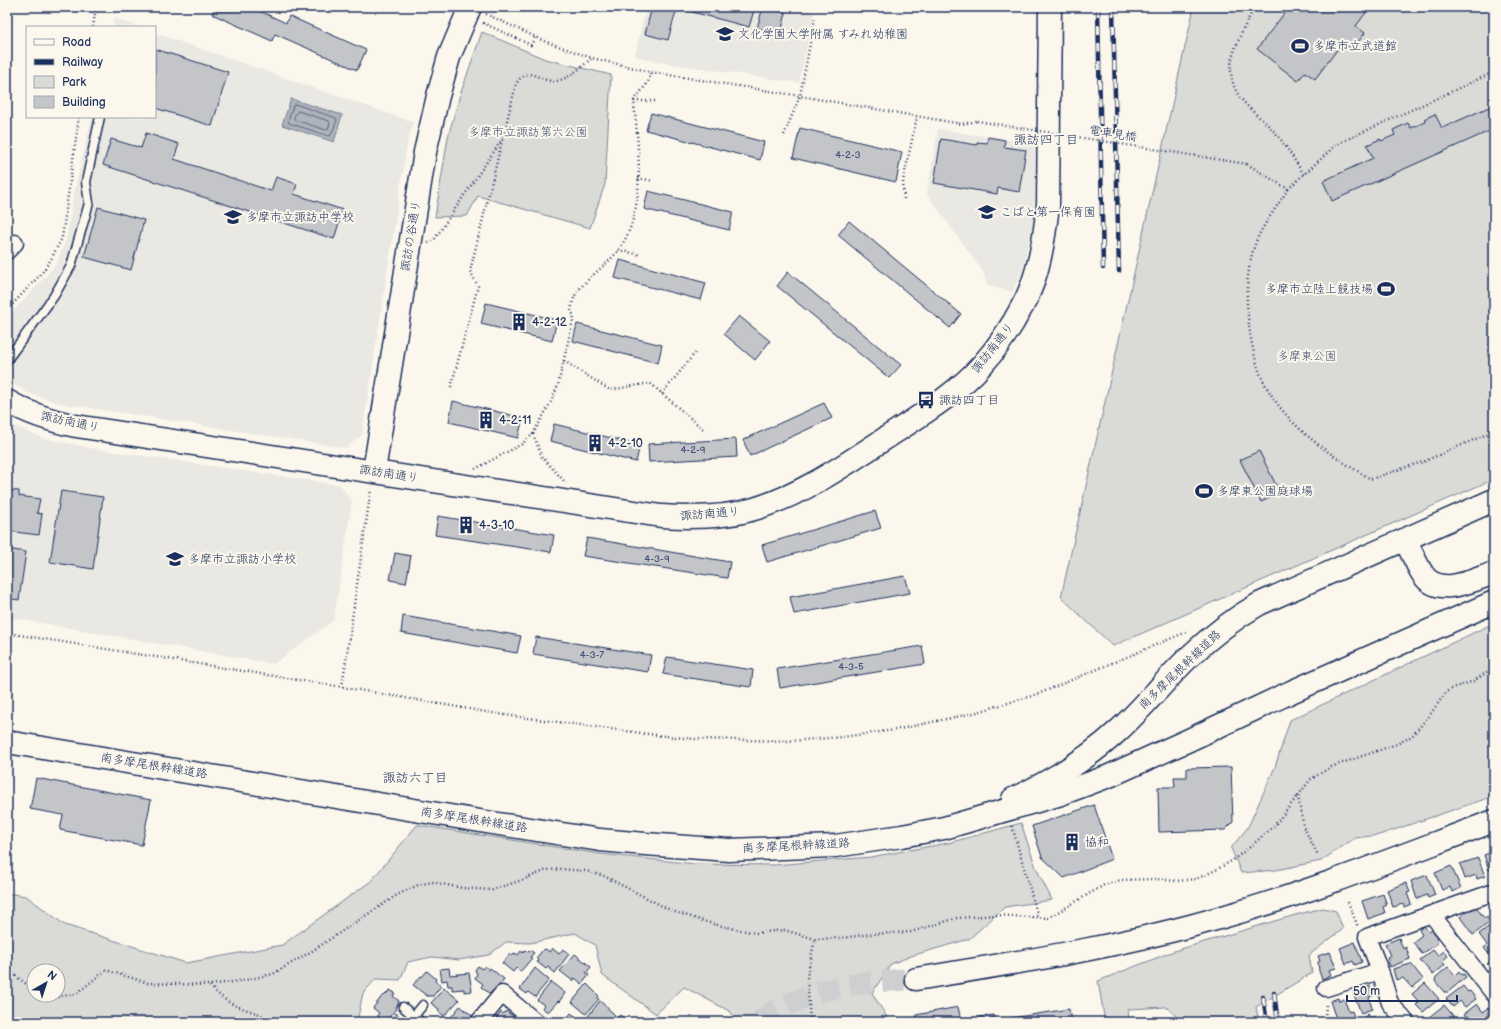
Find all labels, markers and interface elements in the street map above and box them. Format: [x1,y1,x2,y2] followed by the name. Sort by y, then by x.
[715,24,735,44] school or university icon: 文化学園大学附属 すみれ幼稚園
[26,26,156,118] legend
[738,27,908,42] place label: 文化学園大学附属 すみれ幼稚園
[62,35,91,50] text: Road
[1290,36,1310,56] sports icon: 多摩市立武道館
[1313,39,1397,54] place label: 多摩市立武道館
[62,55,104,70] text: Railway
[62,75,86,90] text: Park
[62,95,106,110] text: Building
[1088,123,1138,145] street label: 電車見橋
[468,125,588,140] park label: 多摩市立諏訪第六公園
[1013,132,1079,148] district label: 諏訪四丁目
[835,149,861,161] house number: 4-2-3
[398,199,424,273] street label: 諏訪の谷通り
[977,202,997,222] school or university icon: こばと第一保育園
[1000,205,1096,220] place label: こばと第一保育園
[223,207,243,227] school or university icon: 多摩市立諏訪中学校
[246,210,354,225] place label: 多摩市立諏訪中学校
[1376,279,1396,299] sports icon: 多摩市立陸上競技場
[1265,282,1373,297] place label: 多摩市立陸上競技場
[509,312,529,332] building icon: 4-2-12
[532,315,567,330] place label: 4-2-12
[969,320,1017,376] street label: 諏訪南通り
[1277,349,1337,364] park label: 多摩東公園
[916,390,936,410] bus stop icon: 諏訪四丁目
[939,393,999,408] place label: 諏訪四丁目
[39,408,101,436] street label: 諏訪南通り
[476,410,496,430] building icon: 4-2-11
[499,413,531,428] place label: 4-2-11
[585,433,605,453] building icon: 4-2-10
[608,436,643,451] place label: 4-2-10
[680,444,706,456] house number: 4-2-9
[358,462,420,486] street label: 諏訪南通り
[1194,481,1214,501] sports icon: 多摩東公園庭球場
[1217,484,1313,499] place label: 多摩東公園庭球場
[679,504,741,524] street label: 諏訪南通り
[456,515,476,535] building icon: 4-3-10
[479,518,514,533] place label: 4-3-10
[165,549,185,569] school or university icon: 多摩市立諏訪小学校
[188,552,296,567] place label: 多摩市立諏訪小学校
[644,553,670,565] house number: 4-3-9
[1136,627,1224,713] street label: 南多摩尾根幹線道路
[580,649,604,661] house number: 4-3-7
[838,661,864,673] house number: 4-3-5
[99,750,209,782] street label: 南多摩尾根幹線道路
[382,770,448,786] district label: 諏訪六丁目
[419,804,529,836] street label: 南多摩尾根幹線道路
[1062,832,1082,852] building icon: 協和
[1085,835,1109,850] place label: 協和
[742,836,850,856] street label: 南多摩尾根幹線道路
[26,963,66,1003] north arrow
[45,968,59,983] text: N
[1347,977,1457,1003] scale bar
[1353,984,1380,999] text: 50 m

